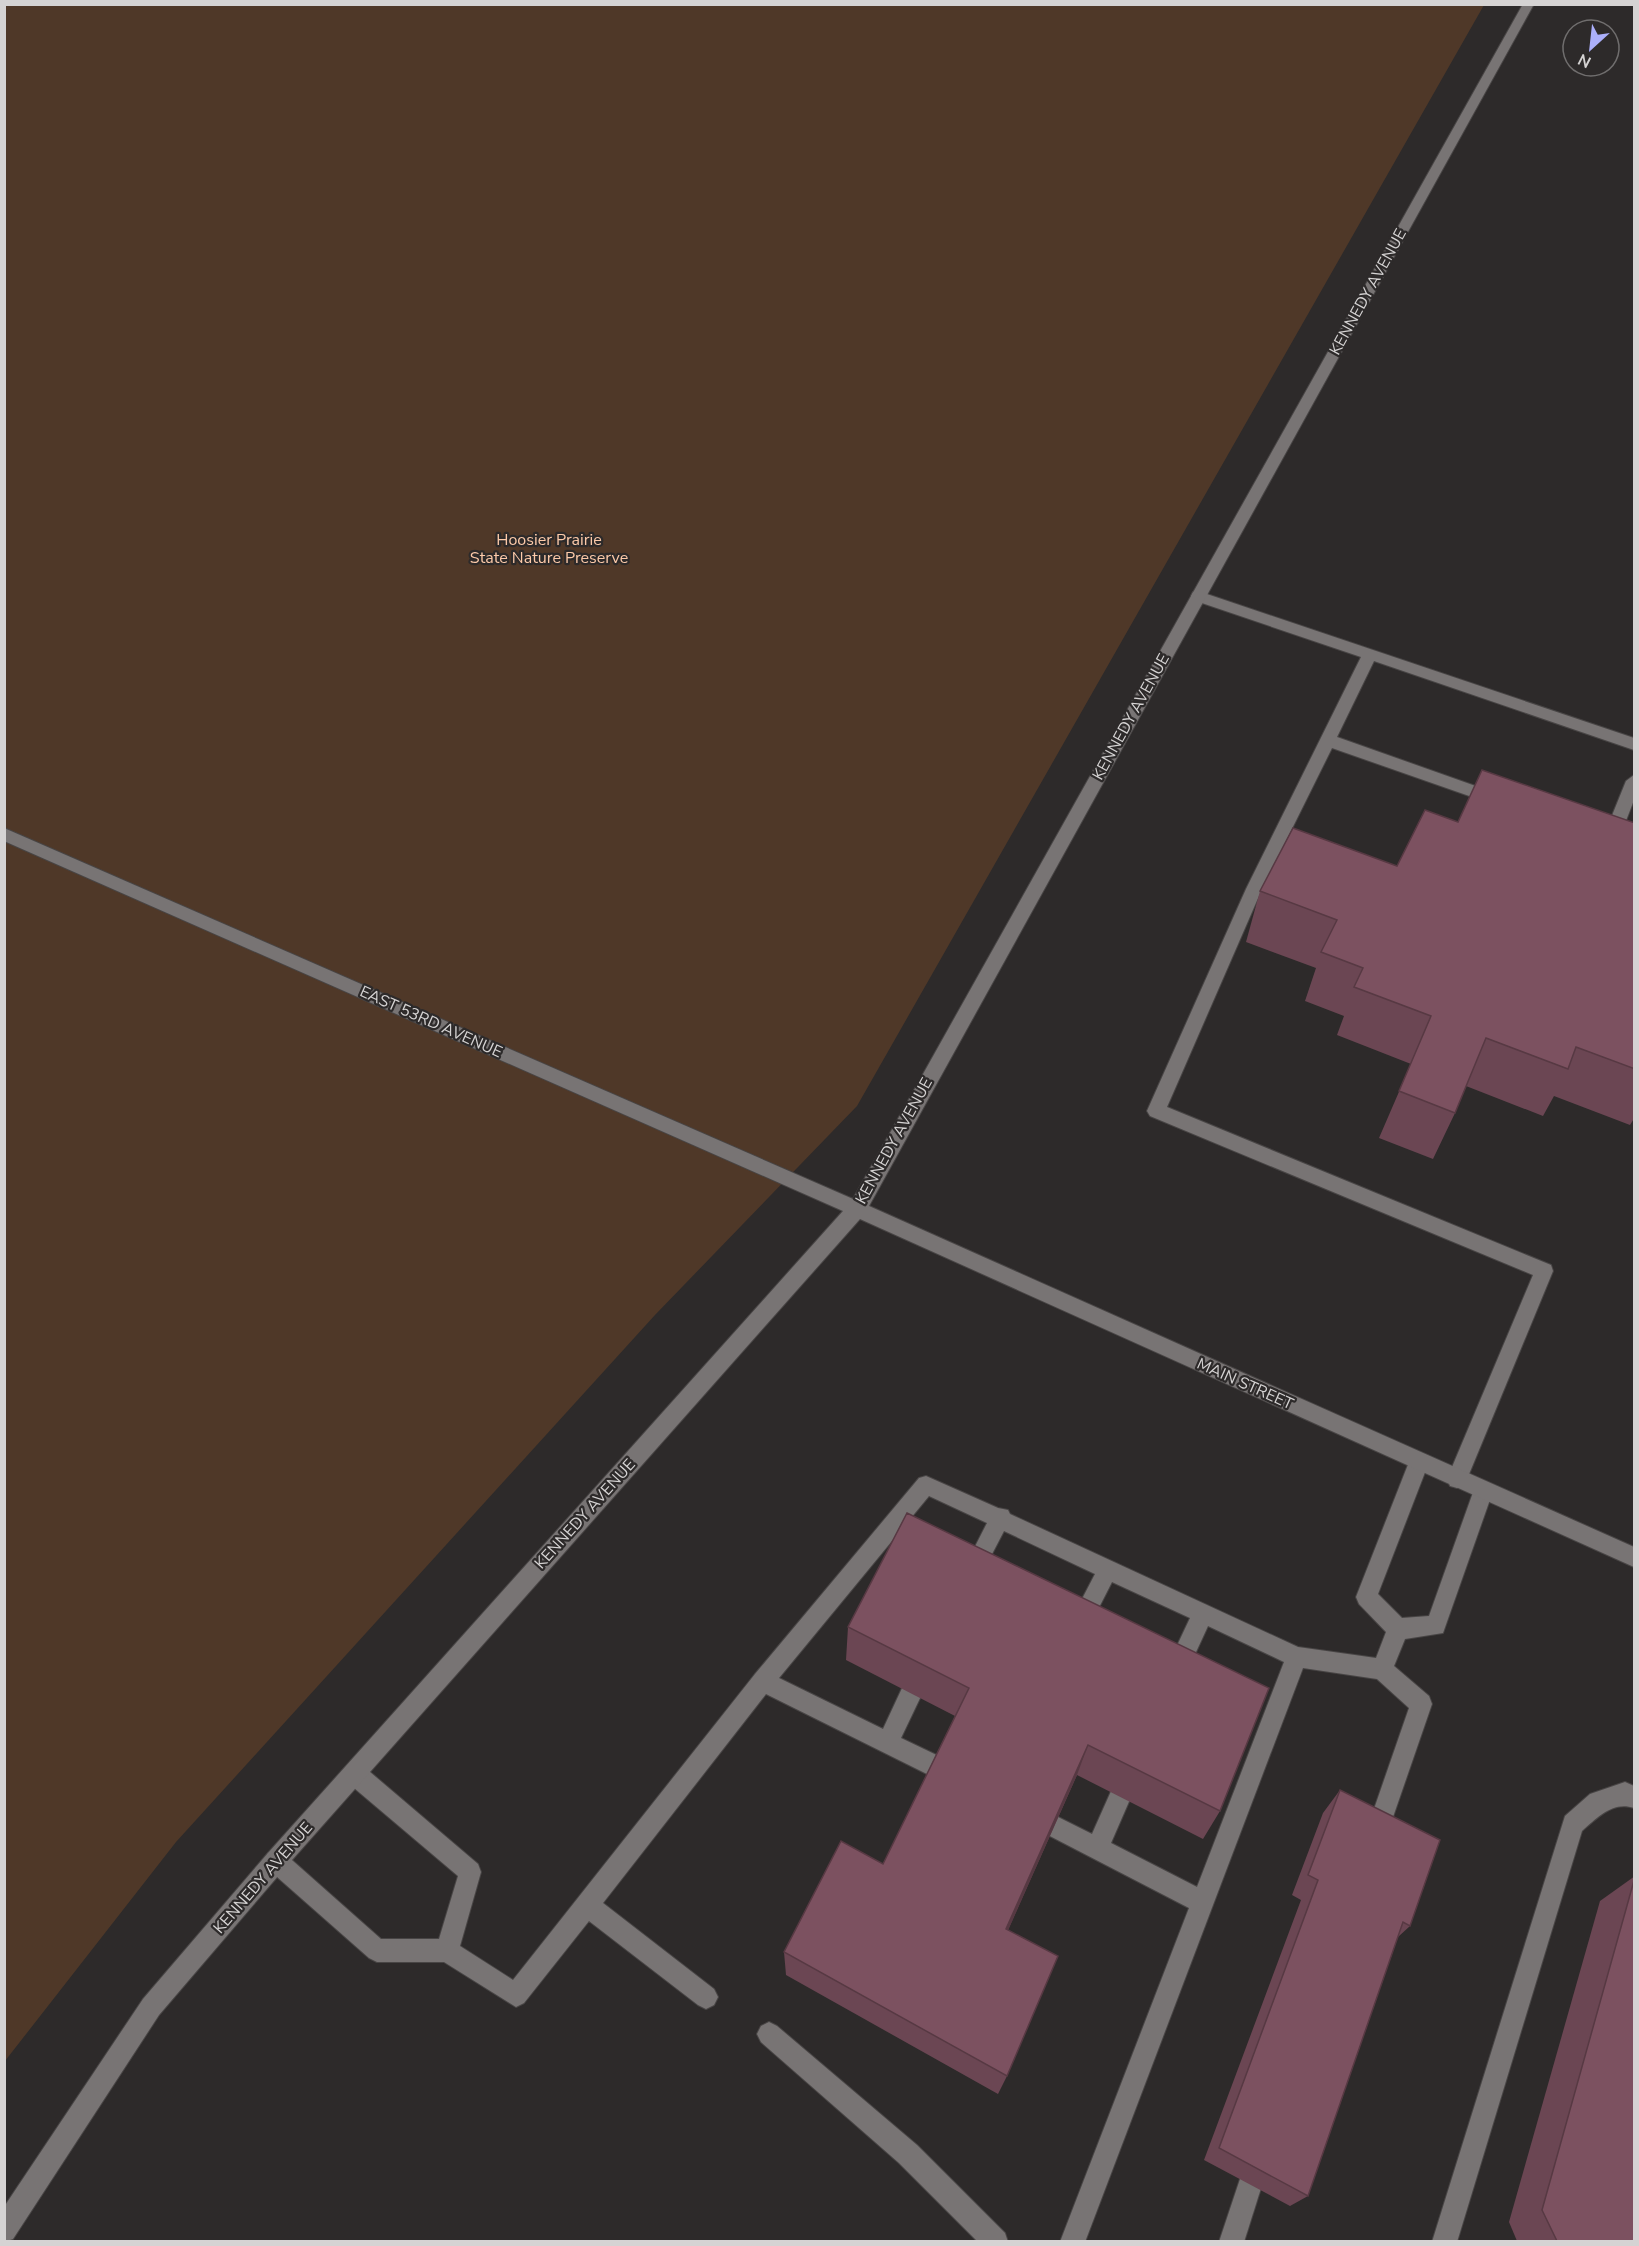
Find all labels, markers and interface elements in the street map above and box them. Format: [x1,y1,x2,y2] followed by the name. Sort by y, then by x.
[1561,18,1621,78] north arrow
[1574,48,1595,73] text: N
[1324,225,1412,359] street label: KENNEDY AVENUE
[470,529,628,569] park label: Hoosier Prairie State Nature Preserve
[1087,650,1175,784] street label: KENNEDY AVENUE
[356,981,506,1063] street label: EAST 53RD AVENUE
[850,1074,938,1208] street label: KENNEDY AVENUE
[1193,1353,1297,1415] street label: MAIN STREET
[530,1454,640,1574] street label: KENNEDY AVENUE
[208,1818,318,1938] street label: KENNEDY AVENUE

